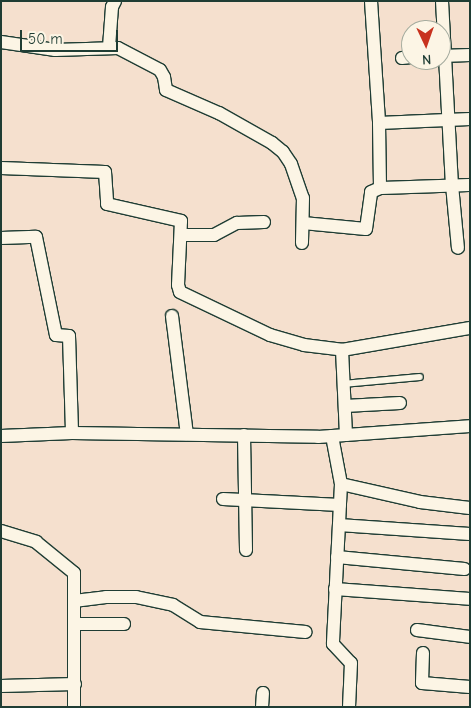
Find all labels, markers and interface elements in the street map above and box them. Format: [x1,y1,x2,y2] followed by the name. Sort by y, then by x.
[22,20,120,52] scale bar
[401,20,451,70] north arrow
[28,30,63,48] text: 50 m
[422,51,432,68] text: N

